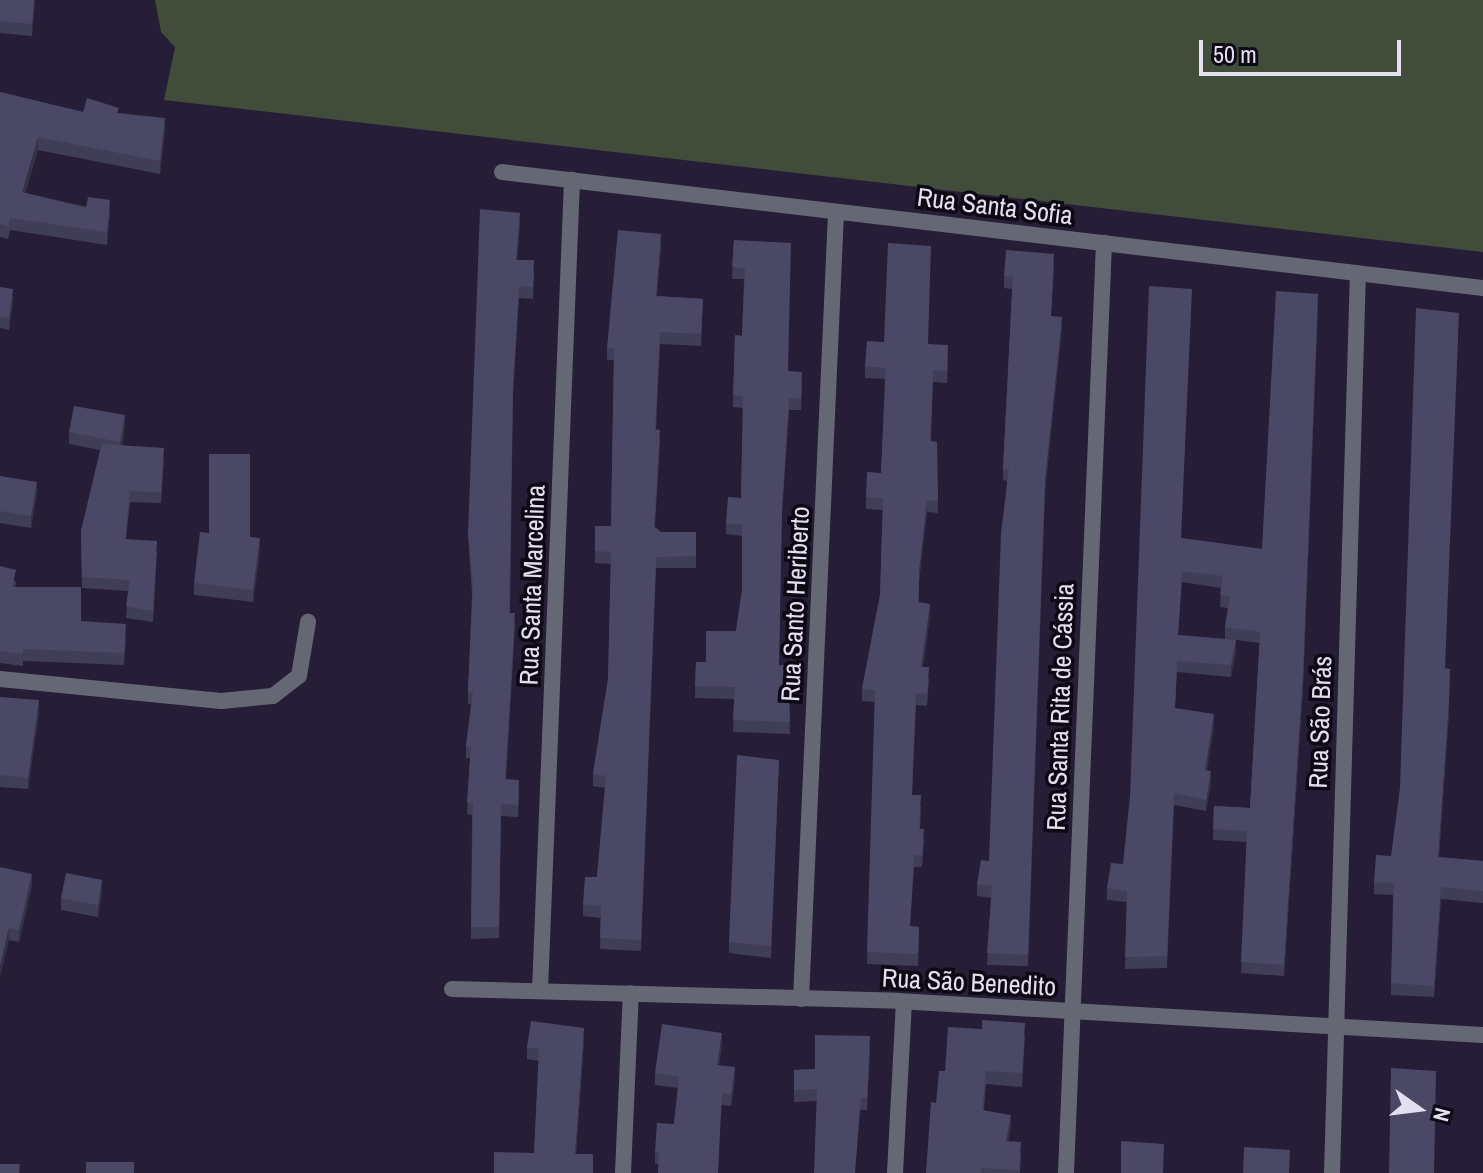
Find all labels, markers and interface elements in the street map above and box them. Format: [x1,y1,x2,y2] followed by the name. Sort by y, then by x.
[1203,24,1405,74] scale bar
[1213,38,1257,70] text: 50 m
[915,181,1075,231] street label: Rua Santa Sofia
[513,484,551,686] street label: Rua Santa Marcelina
[774,506,816,702] street label: Rua Santo Heriberto
[1040,583,1080,831] street label: Rua Santa Rita de Cássia
[1302,655,1338,789] street label: Rua São Brás
[881,962,1057,1002] street label: Rua São Benedito
[1379,1069,1459,1149] north arrow
[1426,1105,1458,1125] text: N

